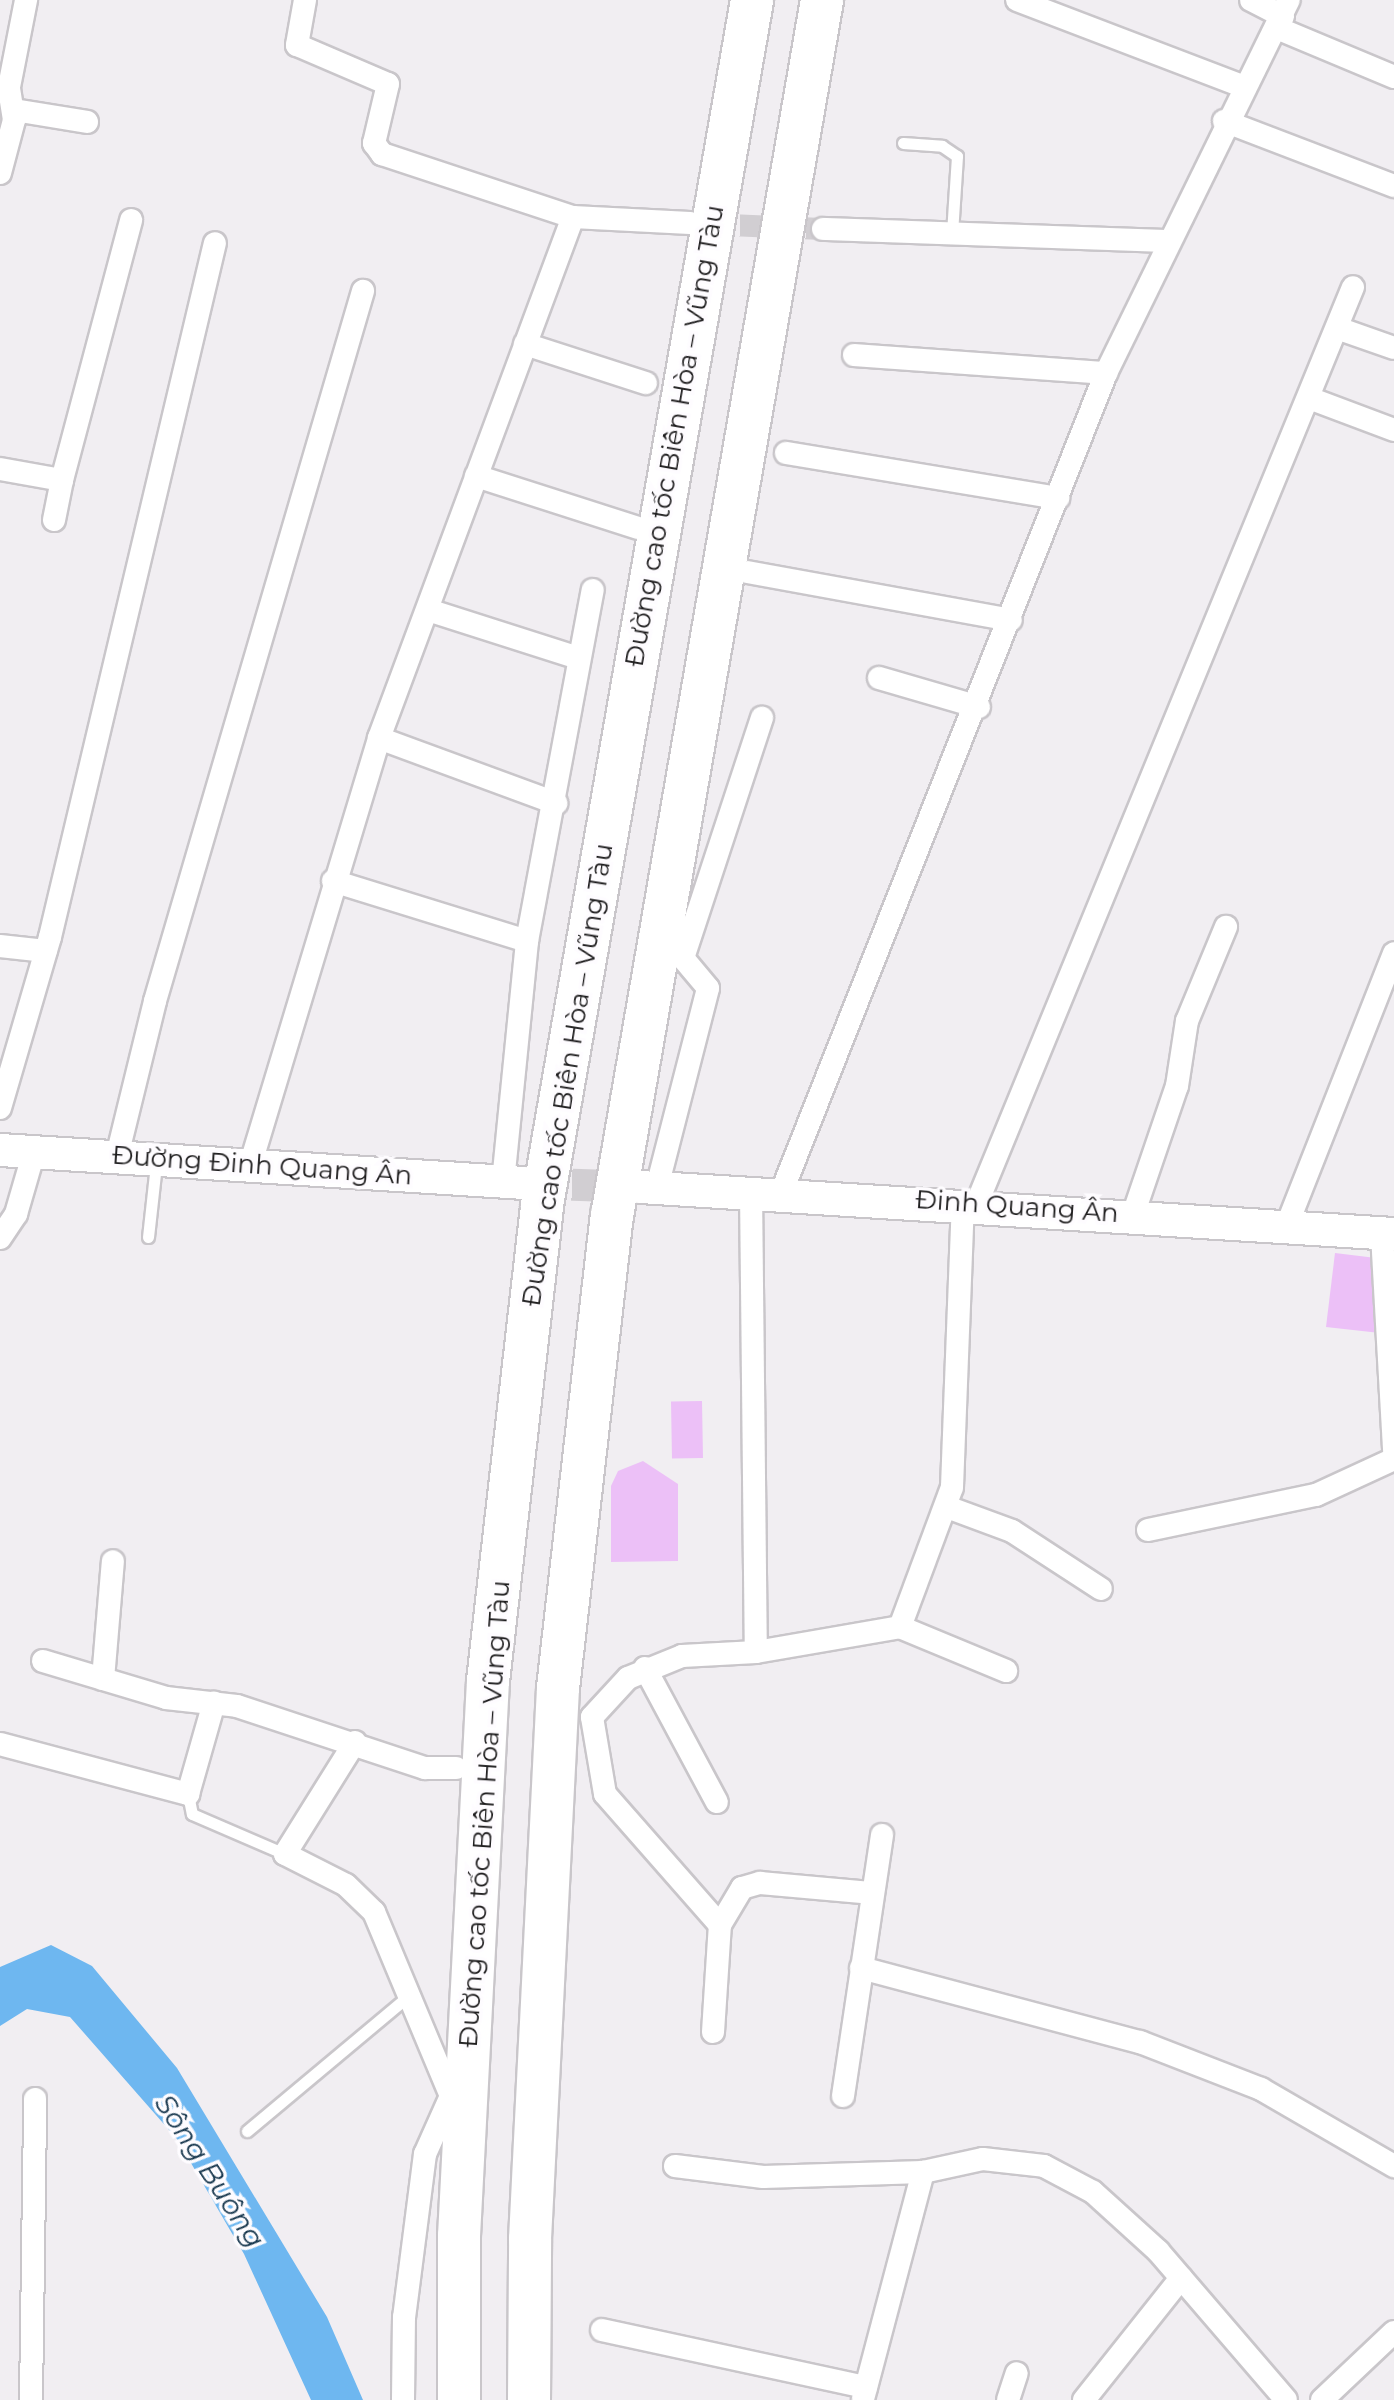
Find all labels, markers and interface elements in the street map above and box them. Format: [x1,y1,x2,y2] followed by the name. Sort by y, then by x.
[619,203,731,669] street label: Đường cao tốc Biên Hòa – Vũng Tàu
[516,841,620,1309] street label: Đường cao tốc Biên Hòa – Vũng Tàu
[111,1140,413,1192] street label: Đường Đinh Quang Ân
[914,1184,1120,1230] street label: Đinh Quang Ân
[453,1579,517,2049] street label: Đường cao tốc Biên Hòa – Vũng Tàu
[148,2088,272,2254] water label: Sông Buông

